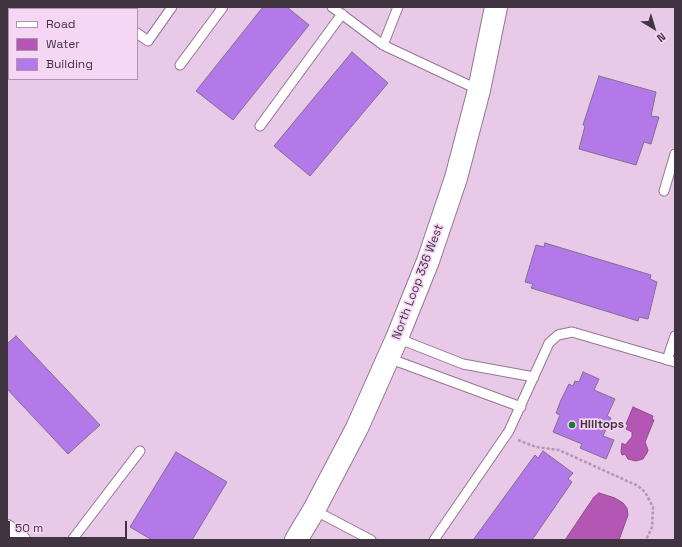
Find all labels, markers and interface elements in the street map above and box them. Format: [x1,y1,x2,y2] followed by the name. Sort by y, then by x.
[8,8,138,80] legend
[634,8,674,48] north arrow
[46,16,75,32] text: Road
[654,30,669,45] text: N
[46,36,80,52] text: Water
[46,56,93,72] text: Building
[389,222,447,342] street label: North Loop 336 West
[580,418,624,432] place label: Hilltops
[567,420,577,430] marker: Hilltops
[10,513,129,539] scale bar
[15,520,43,536] text: 50 m

